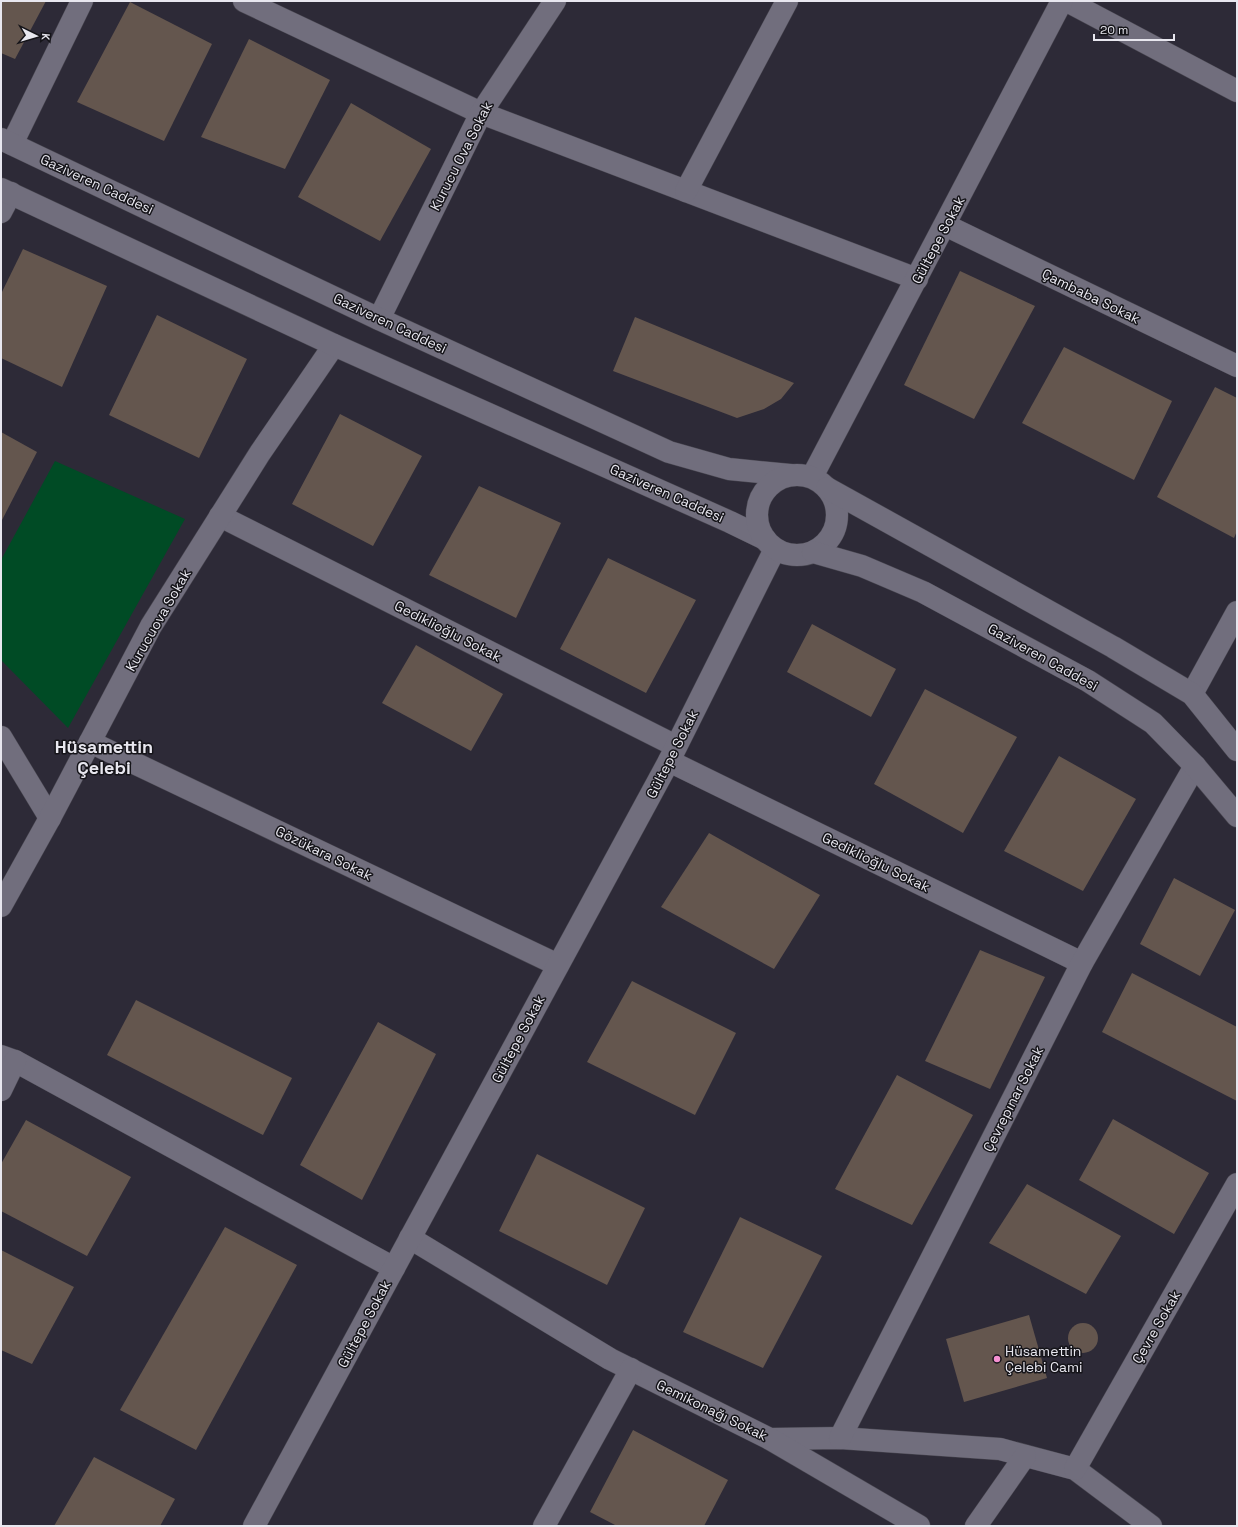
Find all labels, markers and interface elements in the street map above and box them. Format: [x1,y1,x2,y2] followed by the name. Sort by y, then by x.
[16,16,56,56] north arrow
[1094,16,1174,42] scale bar
[1100,22,1128,38] text: 20 m
[39,33,53,41] text: K
[426,98,496,213] street label: Kurucu Ova Sokak
[37,150,157,218] street label: Gaziveren Caddesi
[907,193,969,287] street label: Gültepe Sokak
[1039,264,1143,328] street label: Çambaba Sokak
[330,289,450,357] street label: Gaziveren Caddesi
[607,460,727,526] street label: Gaziveren Caddesi
[121,565,195,674] street label: Kurucuova Sokak
[391,596,505,666] street label: Gediklioğlu Sokak
[985,619,1101,695] street label: Gaziveren Caddesi
[642,706,702,801] street label: Gültepe Sokak
[55,735,153,779] district label: Hüsamettin Çelebi
[273,822,376,884] street label: Gözükara Sokak
[819,828,933,896] street label: Gediklioğlu Sokak
[487,992,549,1086] street label: Gültepe Sokak
[979,1043,1048,1155] street label: Çevrepınar Sokak
[333,1277,395,1371] street label: Gültepe Sokak
[1128,1287,1184,1367] street label: Çevre Sokak
[1005,1342,1083,1376] place label: Hüsamettin Çelebi Cami
[992,1354,1002,1364] marker: Hüsamettin Çelebi Cami
[653,1375,771,1445] street label: Gemikonağı Sokak

